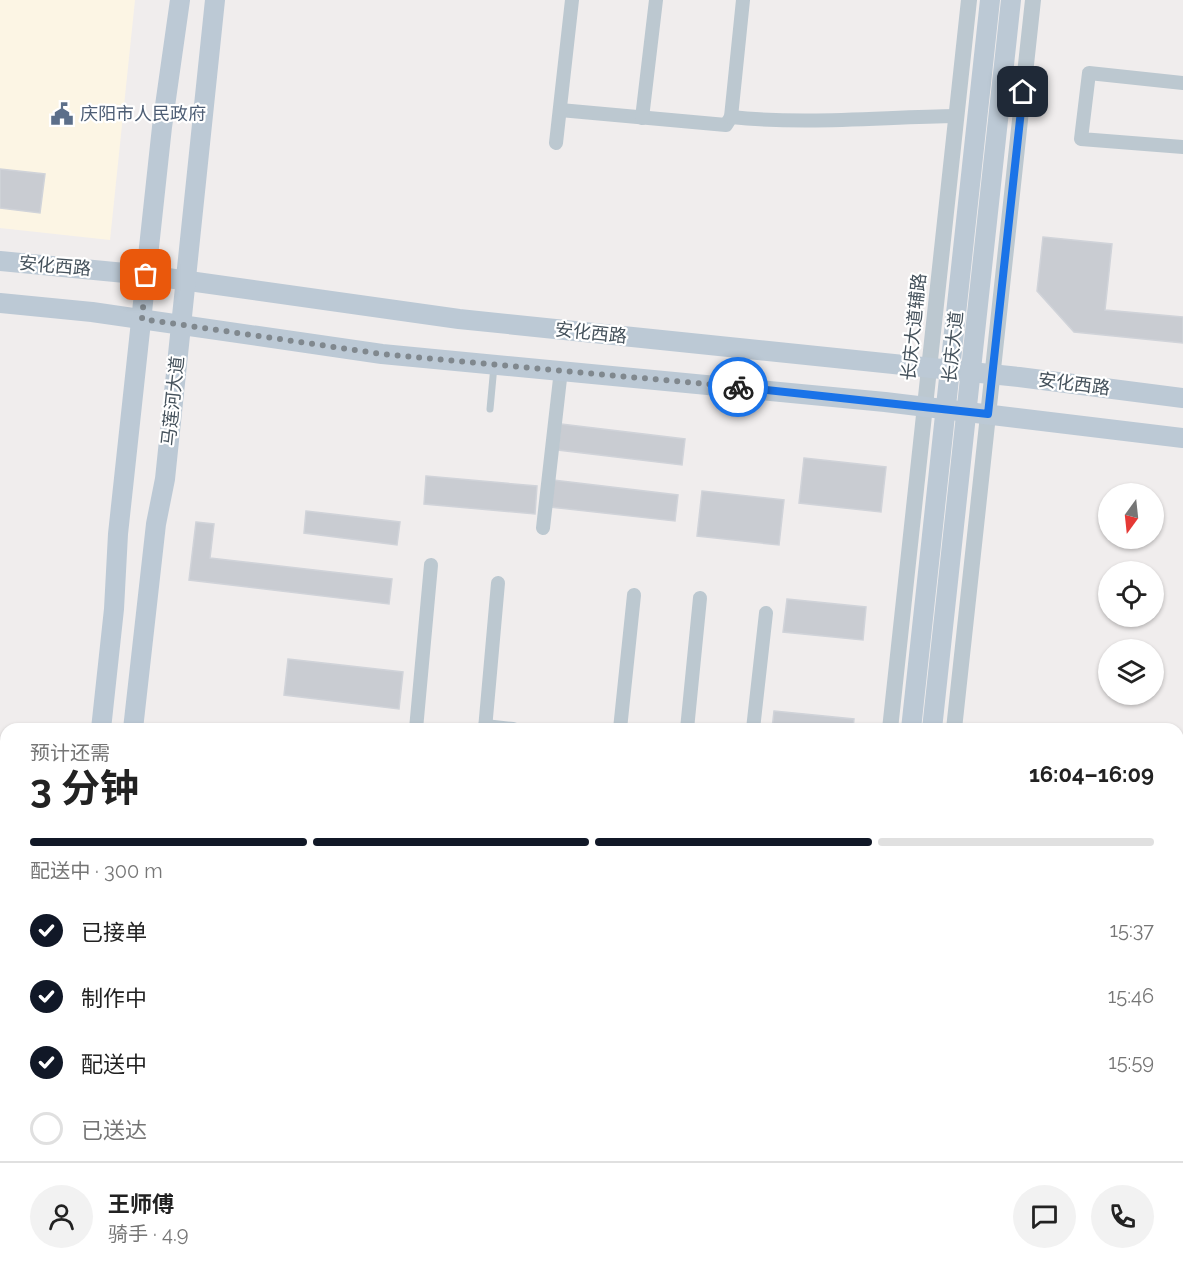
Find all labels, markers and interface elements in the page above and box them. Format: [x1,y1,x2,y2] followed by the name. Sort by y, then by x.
[997,66,1048,117] pin
[1006,75,1039,108] icon: home
[49,101,75,127] public building icon: 庆阳市人民政府
[80,103,206,124] place label: 庆阳市人民政府
[120,249,171,300] pin
[18,252,92,279] street label: 安化西路
[129,258,162,291] icon: bag
[897,272,930,382] street label: 长庆大道辅路
[938,310,967,384] street label: 长庆大道
[554,318,628,347] street label: 安化西路
[157,355,188,447] street label: 马莲河大道
[708,357,768,417] courier
[1037,369,1111,398] street label: 安化西路
[722,371,755,404] icon: bike
[1098,483,1164,549] north arrow
[1098,483,1164,705] map controls
[1098,561,1164,627] button: locate
[1098,639,1164,705] button: layers
[30,741,110,765] text: 预计还需
[1029,761,1154,787] text: 16:04–16:09
[30,765,139,811] text: 3 分钟
[30,859,163,883] text: 配送中 · 300 m
[30,914,63,947] icon: check
[1110,918,1154,942] text: 15:37
[81,919,147,945] text: 已接单
[30,980,63,1013] icon: check
[1108,984,1154,1008] text: 15:46
[81,985,147,1011] text: 制作中
[30,1046,63,1079] icon: check
[1108,1050,1154,1074] text: 15:59
[81,1051,147,1077] text: 配送中
[81,1117,147,1143] text: 已送达
[30,1185,93,1248] button: person
[1013,1185,1076,1248] button: chat
[1091,1185,1154,1248] button: phone
[108,1191,174,1217] text: 王师傅
[108,1222,188,1246] text: 骑手 · 4.9

